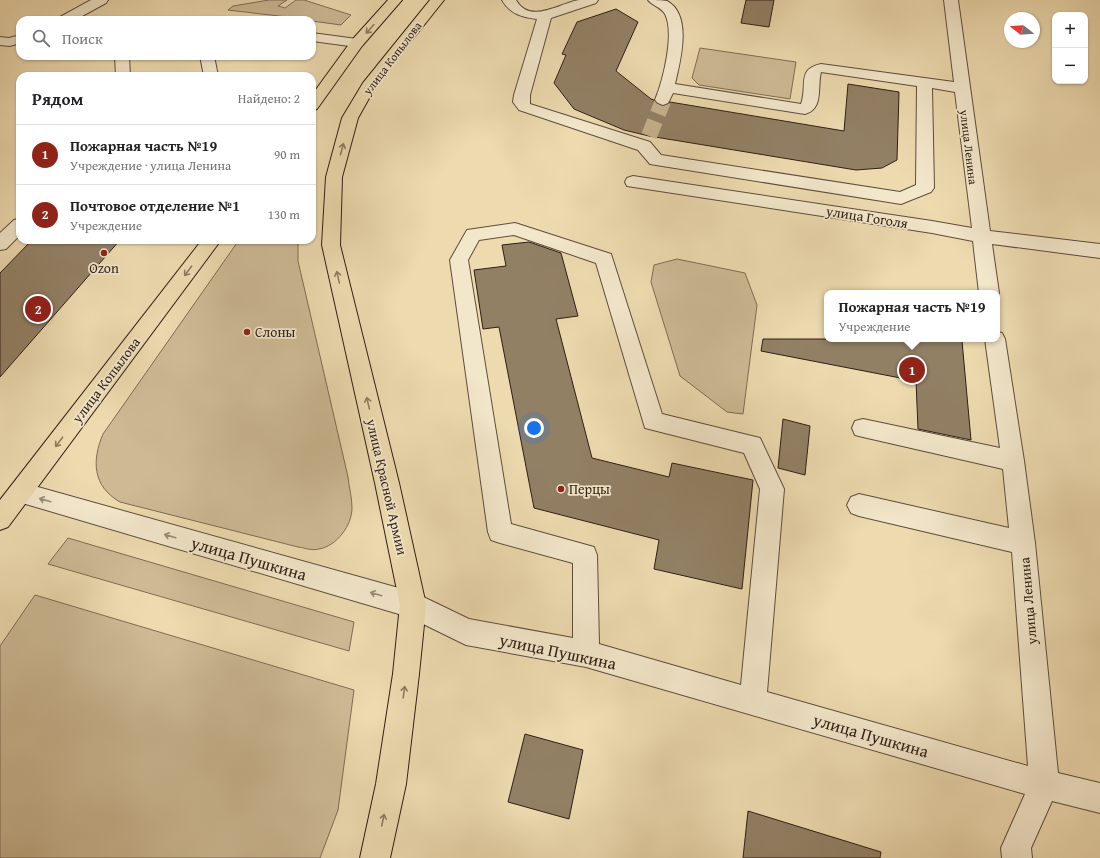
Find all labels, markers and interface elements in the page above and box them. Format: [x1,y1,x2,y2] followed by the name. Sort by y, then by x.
[1004,12,1040,48] north arrow
[1052,12,1088,84] map controls
[1052,12,1088,48] button: +
[16,16,316,60] search box
[358,18,425,99] street label: улица Копылова
[365,24,374,34] one-way arrow
[30,27,52,49] icon: search
[62,28,103,49] text: Поиск
[1052,48,1088,84] button: −
[32,86,83,111] text: Рядом
[238,89,300,108] text: Найдено: 2
[956,108,982,186] street label: улица Ленина
[70,135,217,156] text: Пожарная часть №19
[338,142,346,155] one-way arrow
[42,145,48,164] text: 1
[274,145,300,164] text: 90 m
[70,156,231,175] text: Учреждение · улица Ленина
[70,195,240,216] text: Почтовое отделение №1
[824,201,909,233] street label: улица Гоголя
[42,205,48,224] text: 2
[268,205,300,224] text: 130 m
[70,216,142,235] text: Учреждение
[99,248,109,258] marker: Ozon
[89,258,119,278] place label: Ozon
[184,266,193,277] one-way arrow
[334,270,342,283] one-way arrow
[824,290,1000,342] popup
[25,294,51,324] pin: 2
[838,296,986,317] text: Пожарная часть №19
[838,317,910,336] text: Учреждение
[255,322,296,342] place label: Слоны
[242,327,252,337] marker: Слоны
[67,333,145,428] street label: улица Копылова
[899,355,925,385] pin: 1
[363,397,371,410] one-way arrow
[361,416,412,557] street label: улица Красной Армии
[524,418,544,438] your location
[55,436,63,447] one-way arrow
[569,479,610,499] place label: Перцы
[556,484,566,494] marker: Перцы
[39,496,52,503] one-way arrow
[187,529,310,586] street label: улица Пушкина
[164,531,177,539] one-way arrow
[1014,556,1042,646] street label: улица Ленина
[370,590,383,597] one-way arrow
[496,626,619,676] street label: улица Пушкина
[400,685,408,698] one-way arrow
[809,706,932,763] street label: улица Пушкина
[380,814,388,827] one-way arrow

